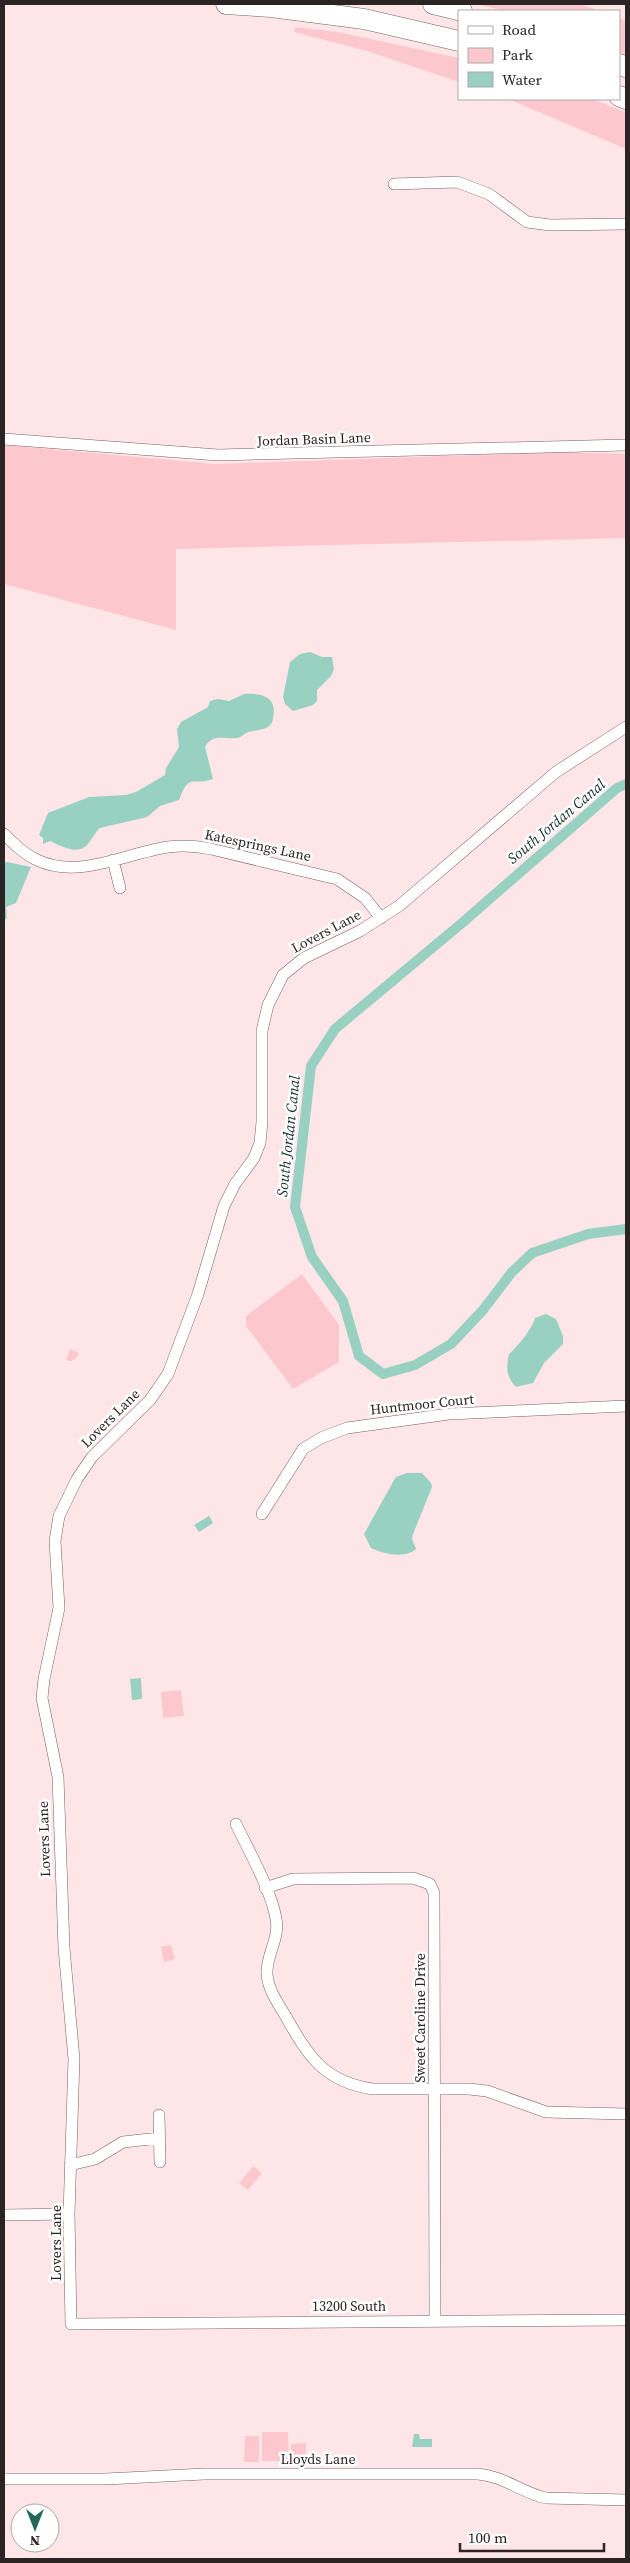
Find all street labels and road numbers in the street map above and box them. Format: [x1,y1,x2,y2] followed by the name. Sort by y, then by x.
[256,427,371,451] street label: Jordan Basin Lane
[203,824,313,866] street label: Katesprings Lane
[288,904,364,958] street label: Lovers Lane
[76,1384,144,1452] street label: Lovers Lane
[369,1389,475,1419] street label: Huntmoor Court
[33,1801,55,1877] street label: Lovers Lane
[410,1953,430,2083] street label: Sweet Caroline Drive
[46,2205,66,2281] street label: Lovers Lane
[312,2296,386,2316] street label: 13200 South
[280,2449,356,2469] street label: Lloyds Lane

